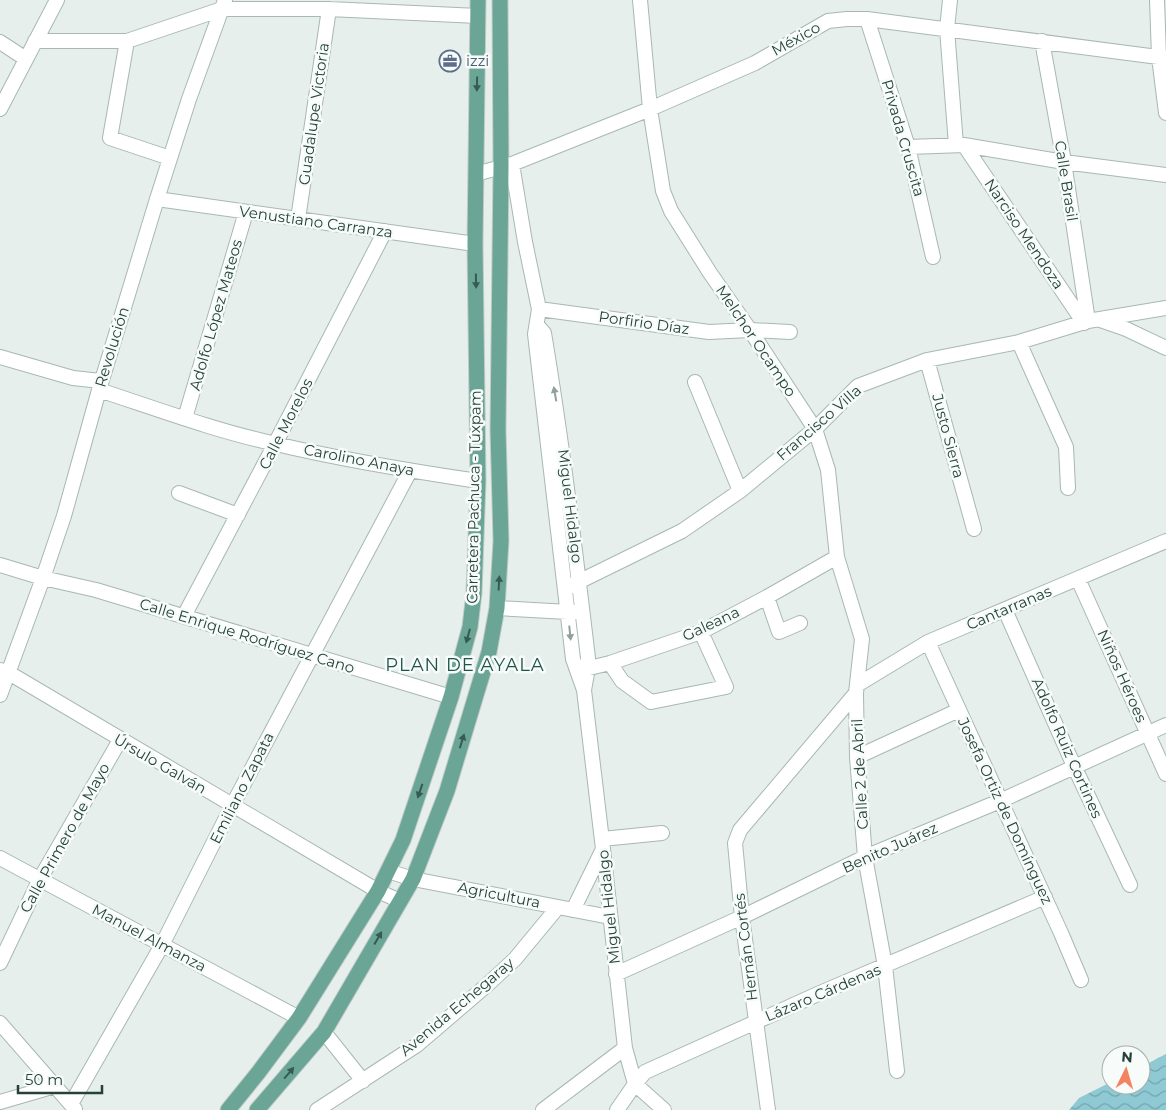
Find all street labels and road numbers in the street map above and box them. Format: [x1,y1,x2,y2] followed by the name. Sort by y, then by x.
[768,17,824,60] street label: México
[294,42,333,186] street label: Guadalupe Victoria
[878,77,929,199] street label: Privada Cruscita
[1051,139,1082,223] street label: Calle Brasil
[980,175,1068,293] street label: Narciso Mendoza
[238,201,394,242] street label: Venustiano Carranza
[185,237,246,393] street label: Adolfo López Mateos
[712,281,801,400] street label: Melchor Ocampo
[90,304,133,389] street label: Revolución
[597,307,691,338] street label: Porfirio Díaz
[254,375,317,473] street label: Calle Morelos
[772,381,865,465] street label: Francisco Villa
[462,390,485,604] street label: Carretera Pachuca - Túxpam
[928,391,969,480] street label: Justo Sierra
[302,439,416,480] street label: Carolino Anaya
[554,448,587,564] street label: Miguel Hidalgo
[963,581,1054,634] street label: Cantarranas
[137,594,357,677] street label: Calle Enrique Rodríguez Cano
[679,602,743,645] street label: Galeana
[1093,626,1151,725] street label: Niños Héroes
[1028,675,1107,821] street label: Adolfo Ruiz Cortines
[953,714,1057,907] street label: Josefa Ortiz de Domínguez
[847,718,872,830] street label: Calle 2 de Abril
[110,729,210,798] street label: Úrsulo Galván
[205,729,278,847] street label: Emiliano Zapata
[15,760,114,916] street label: Calle Primero de Mayo
[839,818,941,877] street label: Benito Juárez
[593,849,624,965] street label: Miguel Hidalgo
[456,877,542,912] street label: Agricultura
[729,892,762,1002] street label: Hernán Cortés
[89,899,210,976] street label: Manuel Almanza
[396,953,518,1060] street label: Avenida Echegaray
[762,960,884,1026] street label: Lázaro Cárdenas

